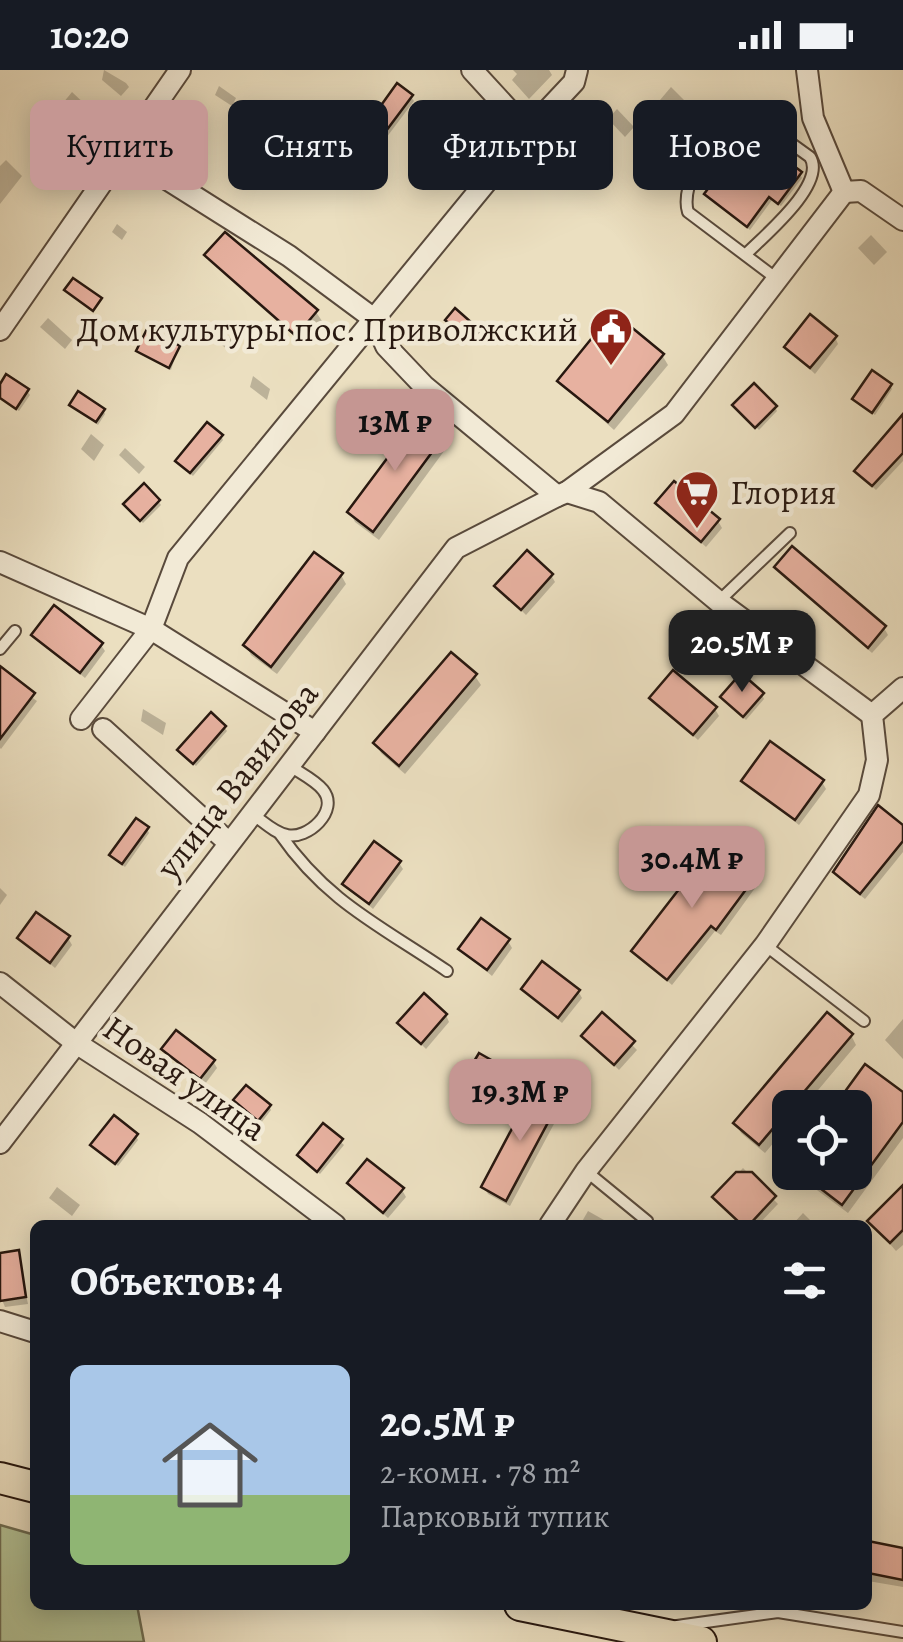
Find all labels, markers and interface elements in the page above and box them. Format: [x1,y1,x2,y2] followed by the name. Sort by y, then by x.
[50,9,129,61] text: 10:20
[30,100,208,190] chip: Купить
[228,100,388,190] chip: Снять
[408,100,613,190] chip: Фильтры
[633,100,797,190] chip: Новое
[77,305,578,353] place label: Дом культуры пос. Приволжский
[588,306,634,367] public building icon: Дом культуры пос. Приволжский
[325,389,465,474] pin: 13M ₽
[358,399,432,443] text: 13M ₽
[730,468,836,516] place label: Глория
[674,469,720,530] supermarket icon: Глория
[650,610,834,695] pin: 20.5M ₽
[691,620,793,664] text: 20.5M ₽
[144,671,329,889] street label: улица Вавилова
[600,826,784,911] pin: 30.4M ₽
[641,836,743,880] text: 30.4M ₽
[94,1004,276,1152] street label: Новая улица
[428,1059,612,1144] pin: 19.3M ₽
[471,1069,569,1113] text: 19.3M ₽
[772,1090,872,1190] map controls
[772,1090,872,1190] button: locate
[70,1252,282,1309] text: Объектов: 4
[777,1253,832,1308] icon: filters
[380,1393,515,1450] text: 20.5M ₽
[150,1405,270,1525] icon: home
[380,1450,580,1494] text: 2-комн. · 78 m²
[380,1494,610,1538] text: Парковый тупик

